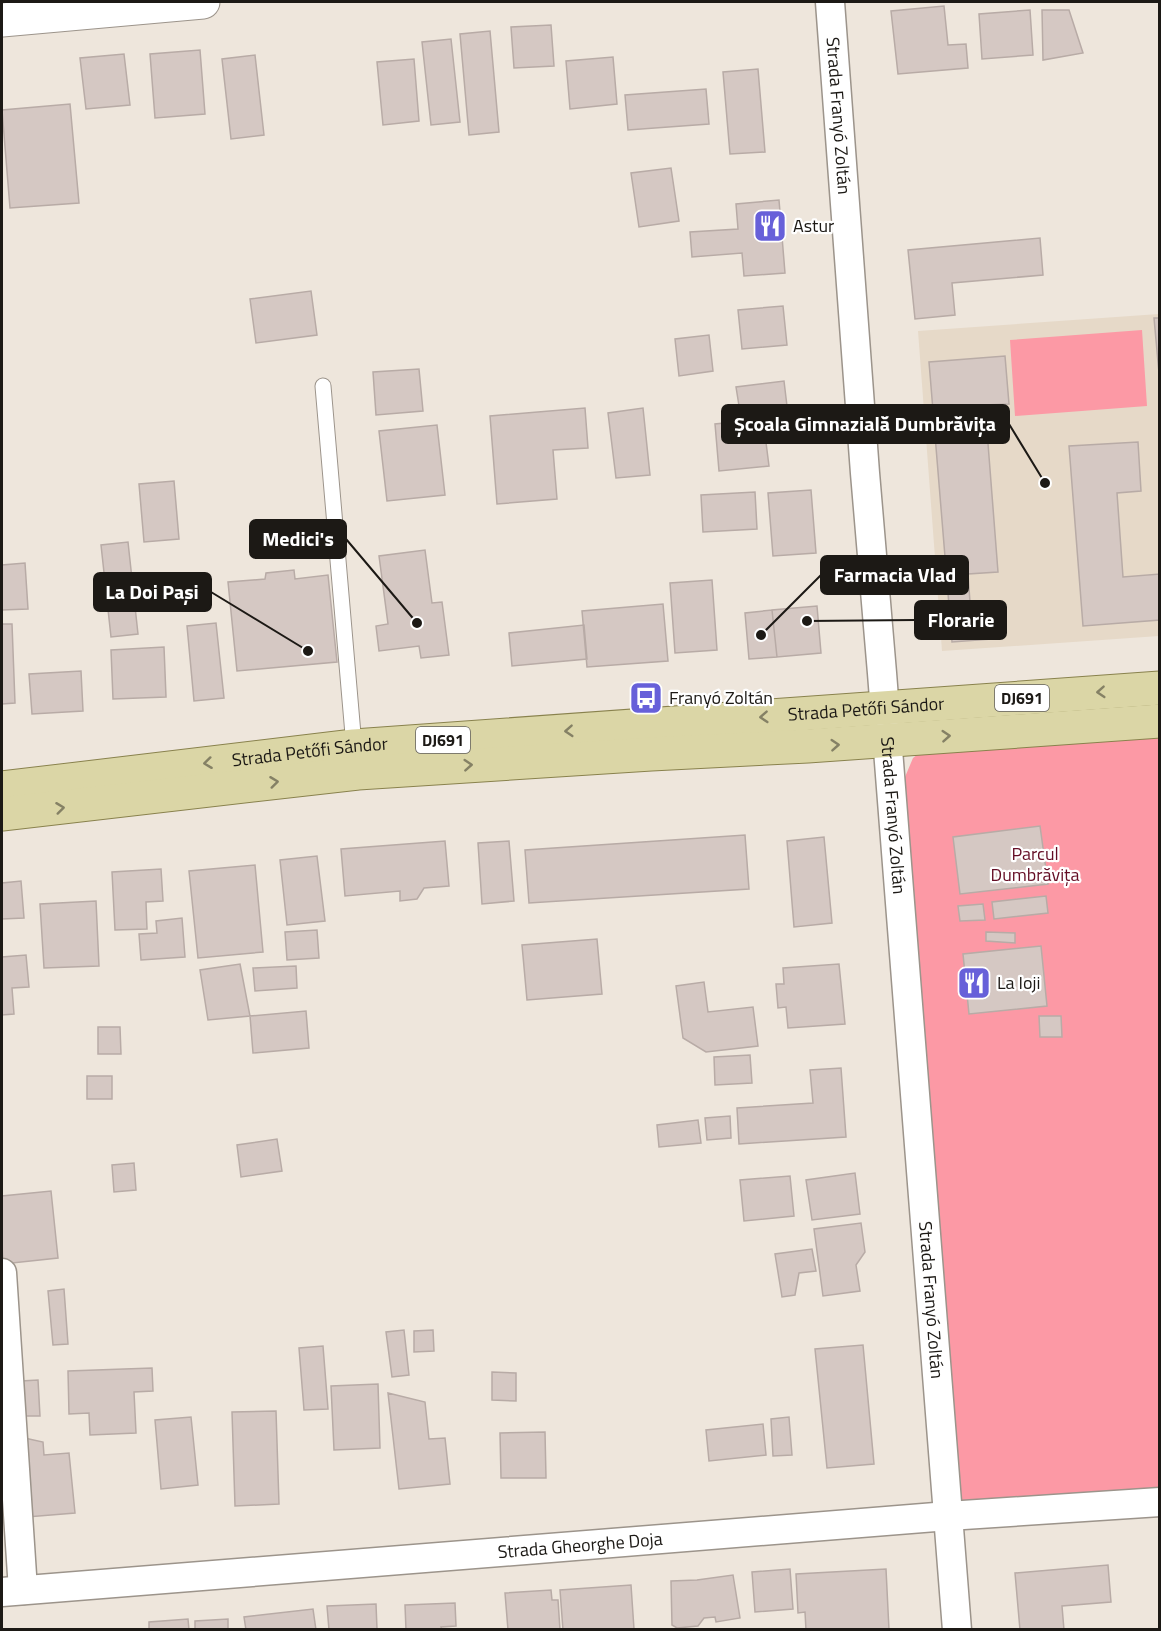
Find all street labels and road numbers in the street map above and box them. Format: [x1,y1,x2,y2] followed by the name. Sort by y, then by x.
[820,36,858,195] street label: Strada Franyó Zoltán
[995,685,1049,711] road number: DJ691
[787,690,945,728] street label: Strada Petőfi Sándor
[416,727,470,753] road number: DJ691
[230,730,389,773] street label: Strada Petőfi Sándor
[874,736,913,895] street label: Strada Franyó Zoltán
[912,1220,951,1380] street label: Strada Franyó Zoltán
[497,1525,664,1565] street label: Strada Gheorghe Doja

